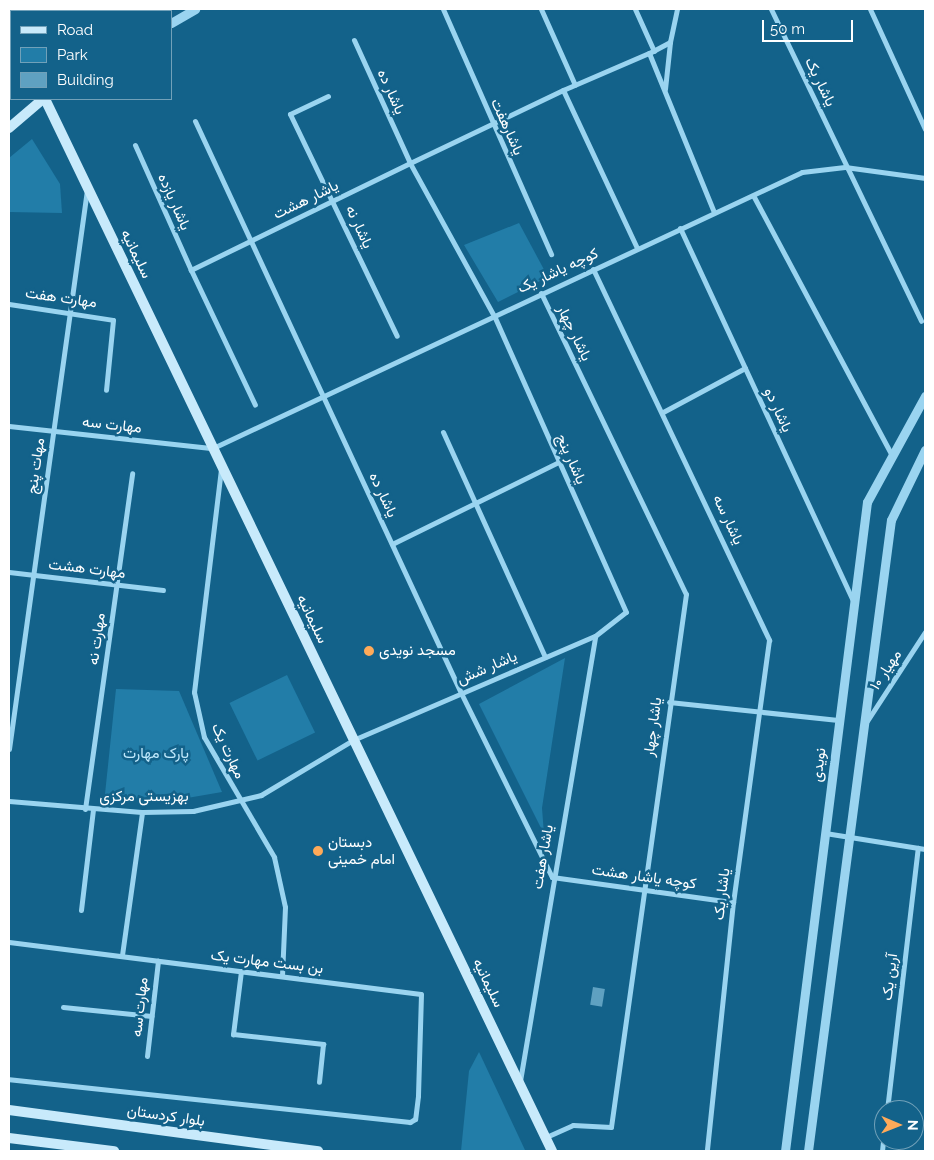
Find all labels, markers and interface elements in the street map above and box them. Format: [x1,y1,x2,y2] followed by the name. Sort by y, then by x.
[10,10,172,100] legend
[764,10,855,42] scale bar
[770,20,805,38] text: 50 m
[57,21,93,39] text: Road
[57,46,88,64] text: Park
[800,55,840,109] street label: یاشار یک
[373,67,409,117] street label: یاشار ده
[57,71,114,89] text: Building
[487,96,527,158] street label: یاشارهفت
[154,171,194,233] street label: یاشار یازده
[270,176,342,224] street label: یاشار هشت
[341,203,377,251] street label: یاشار نه
[116,227,156,281] street label: سلیمانیه
[515,244,601,298] street label: کوچه یاشار یک
[24,284,98,312] street label: مهارت هفت
[553,302,595,364] street label: یاشار چهار
[760,385,796,435] street label: یاشار دو
[81,413,143,437] street label: مهارت سه
[552,431,590,487] street label: یاشار پنج
[23,437,49,495] street label: مهات پنج
[365,470,401,520] street label: یاشار ده
[709,492,747,548] street label: یاشار سه
[48,555,126,583] street label: مهارت هشت
[292,592,332,646] street label: سلیمانیه
[84,612,110,666] street label: مهارت نه
[379,642,456,660] place label: مسجد نویدی
[363,645,375,657] marker: مسجد نویدی
[866,646,906,694] street label: مهیار ۱۰
[454,647,520,689] street label: یاشار شش
[640,696,666,758] street label: یاشار چهار
[207,720,249,782] street label: مهارت یک
[123,745,189,763] park label: پارک مهارت
[808,747,830,783] street label: نویدی
[99,788,189,806] street label: بهزیستی مرکزی
[528,823,558,891] street label: یاشار هفت
[328,833,395,868] place label: دبستان امام خمینی
[312,845,324,857] marker: دبستان امام خمینی
[591,861,697,893] street label: کوچه یاشار هشت
[710,867,734,921] street label: یاشار یک
[210,946,324,978] street label: بن بست مهارت یک
[878,952,902,1002] street label: آرین یک
[468,956,508,1010] street label: سلیمانیه
[128,976,152,1038] street label: مهارت سه
[874,1100,924,1150] north arrow
[126,1102,206,1130] street label: بلوار کردستان
[905,1120,921,1131] text: N

